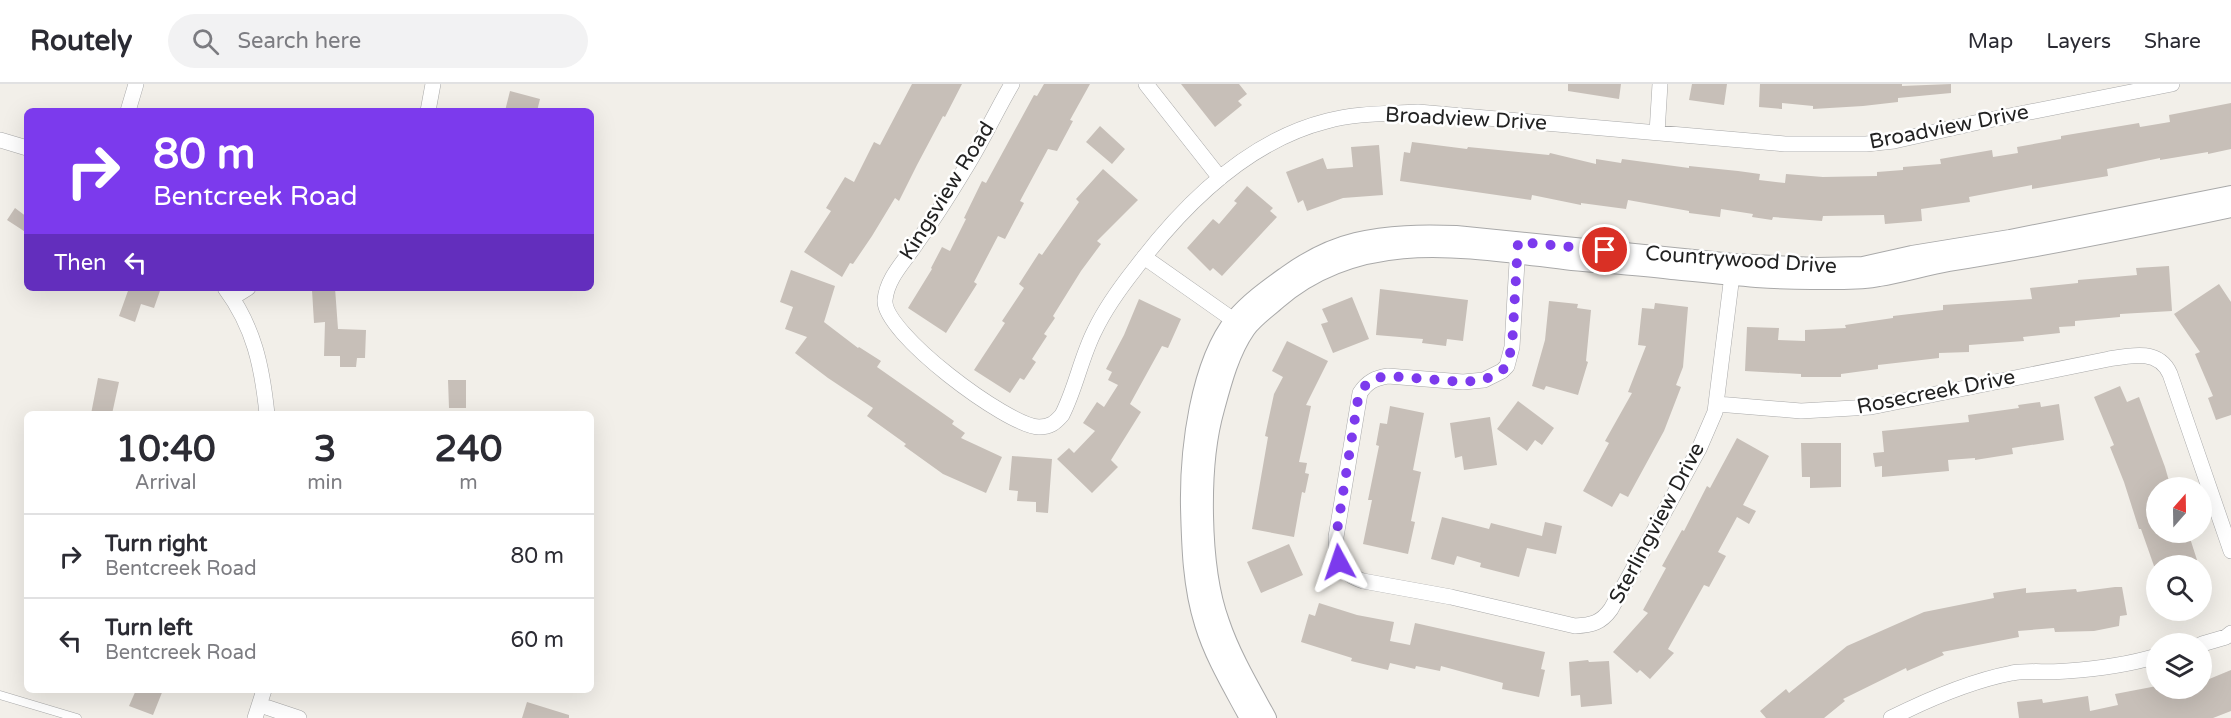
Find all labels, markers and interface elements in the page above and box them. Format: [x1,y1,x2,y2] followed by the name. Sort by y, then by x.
[168,14,588,68] search box
[30,24,132,58] text: Routely
[189,25,222,58] icon: search
[237,28,361,54] text: Search here
[1968,29,2013,54] text: Map
[2046,29,2111,54] text: Layers
[2144,29,2201,54] text: Share
[1867,99,2031,155] street label: Broadview Drive
[1384,102,1548,136] street label: Broadview Drive
[894,117,1000,265] street label: Kingsview Road
[153,129,255,180] text: 80 m
[54,132,132,210] icon: right
[153,180,358,213] text: Bentcreek Road
[1579,224,1630,275] pin
[1588,233,1621,266] icon: arrive
[1644,241,1838,279] street label: Countrywood Drive
[119,246,152,279] icon: left
[54,250,107,276] text: Then
[1855,364,2018,420] street label: Rosecreek Drive
[116,428,216,471] text: 10:40
[314,428,336,471] text: 3
[434,428,502,471] text: 240
[1604,438,1710,608] street label: Sterlingview Drive
[135,471,197,495] text: Arrival
[307,471,343,495] text: min
[459,471,478,495] text: m
[2146,477,2212,543] north arrow
[2146,477,2212,699] map controls
[1307,530,1371,594] position arrow
[105,531,207,557] text: Turn right
[54,540,87,573] icon: right
[510,543,564,569] text: 80 m
[2146,555,2212,621] button: search
[105,557,257,581] text: Bentcreek Road
[105,615,193,641] text: Turn left
[54,624,87,657] icon: left
[510,627,564,653] text: 60 m
[2146,633,2212,699] button: layers
[105,641,257,665] text: Bentcreek Road

